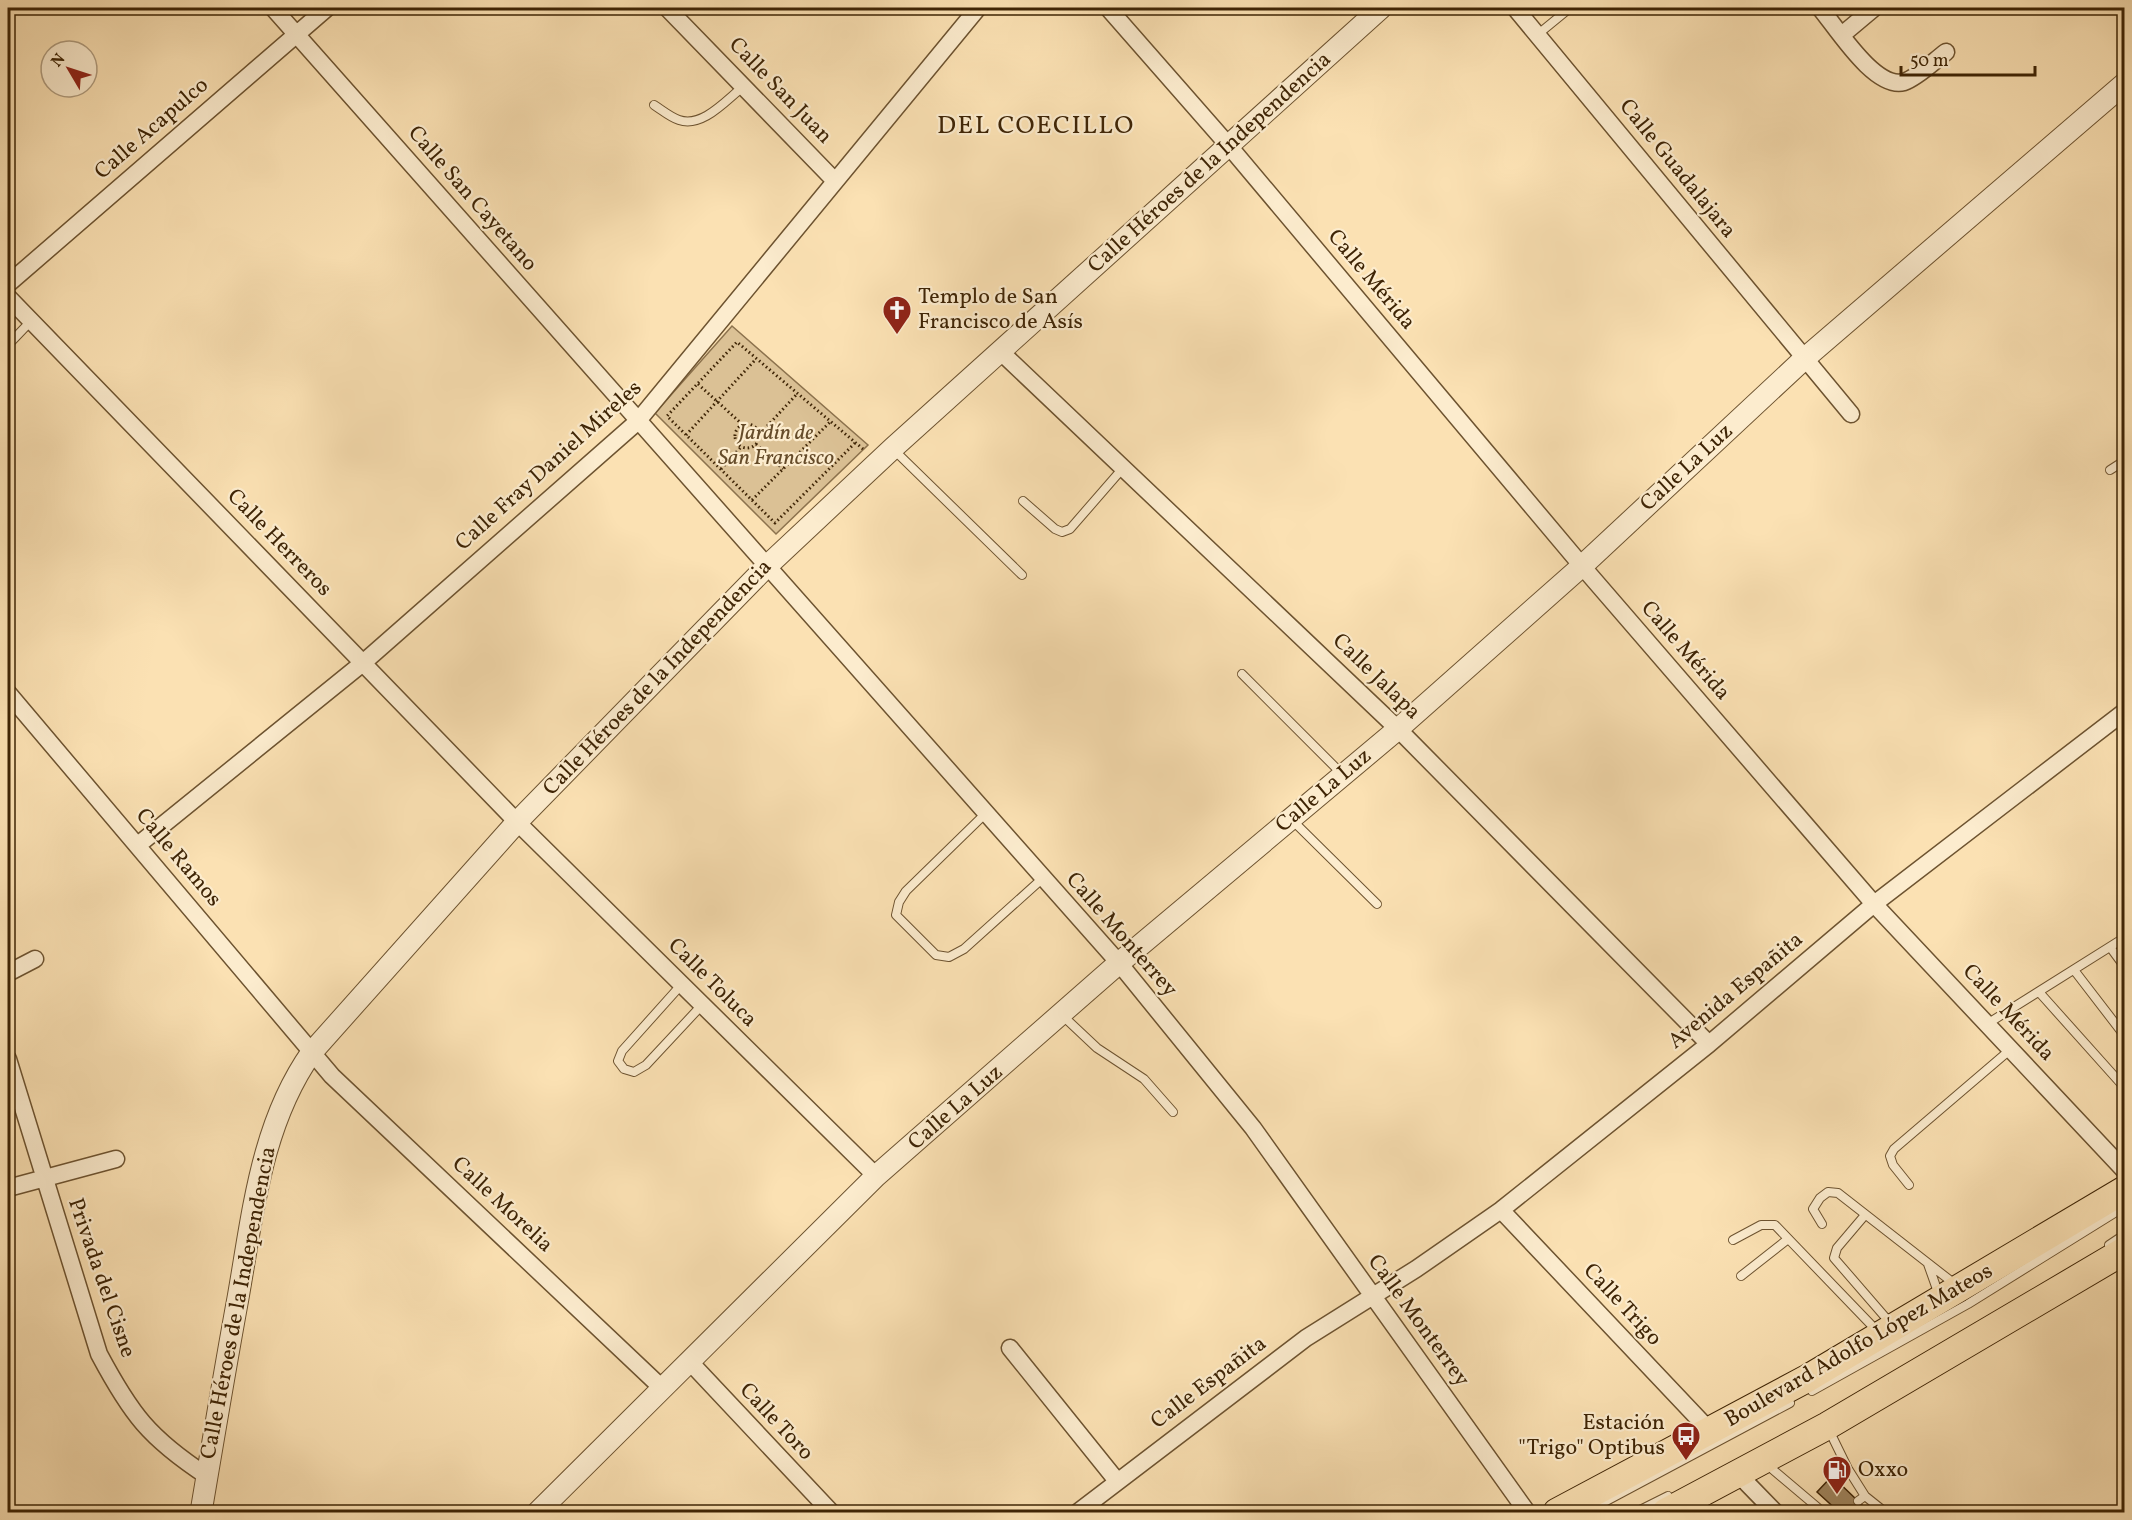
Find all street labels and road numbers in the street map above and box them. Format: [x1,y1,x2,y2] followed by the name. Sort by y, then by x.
[721,31,839,151] street label: Calle San Juan
[1081,45,1339,281] street label: Calle Héroes de la Independencia
[88,71,216,187] street label: Calle Acapulco
[1611,93,1743,245] street label: Calle Guadalajara
[400,119,544,279] street label: Calle San Cayetano
[1320,223,1422,337] street label: Calle Mérida
[449,374,649,558] street label: Calle Fray Daniel Mireles
[1634,417,1740,519] street label: Calle La Luz
[219,482,339,604] street label: Calle Herreros
[536,553,780,803] street label: Calle Héroes de la Independencia
[1633,594,1737,708] street label: Calle Mérida
[1325,627,1427,727] street label: Calle Jalapa
[1269,742,1379,840] street label: Calle La Luz
[128,802,228,914] street label: Calle Ramos
[1058,866,1184,1004] street label: Calle Monterrey
[1662,925,1810,1057] street label: Avenida Españita
[660,931,764,1035] street label: Calle Toluca
[1955,957,2061,1069] street label: Calle Mérida
[902,1058,1010,1158] street label: Calle La Luz
[193,1144,285,1462] street label: Calle Héroes de la Independencia
[444,1150,560,1260] street label: Calle Morelia
[59,1194,143,1362] street label: Privada del Cisne
[1359,1249,1477,1394] street label: Calle Monterrey
[1719,1256,1999,1436] street label: Boulevard Adolfo López Mateos
[1575,1257,1669,1353] street label: Calle Trigo
[1145,1329,1273,1437] street label: Calle Españita
[732,1376,820,1468] street label: Calle Toro

